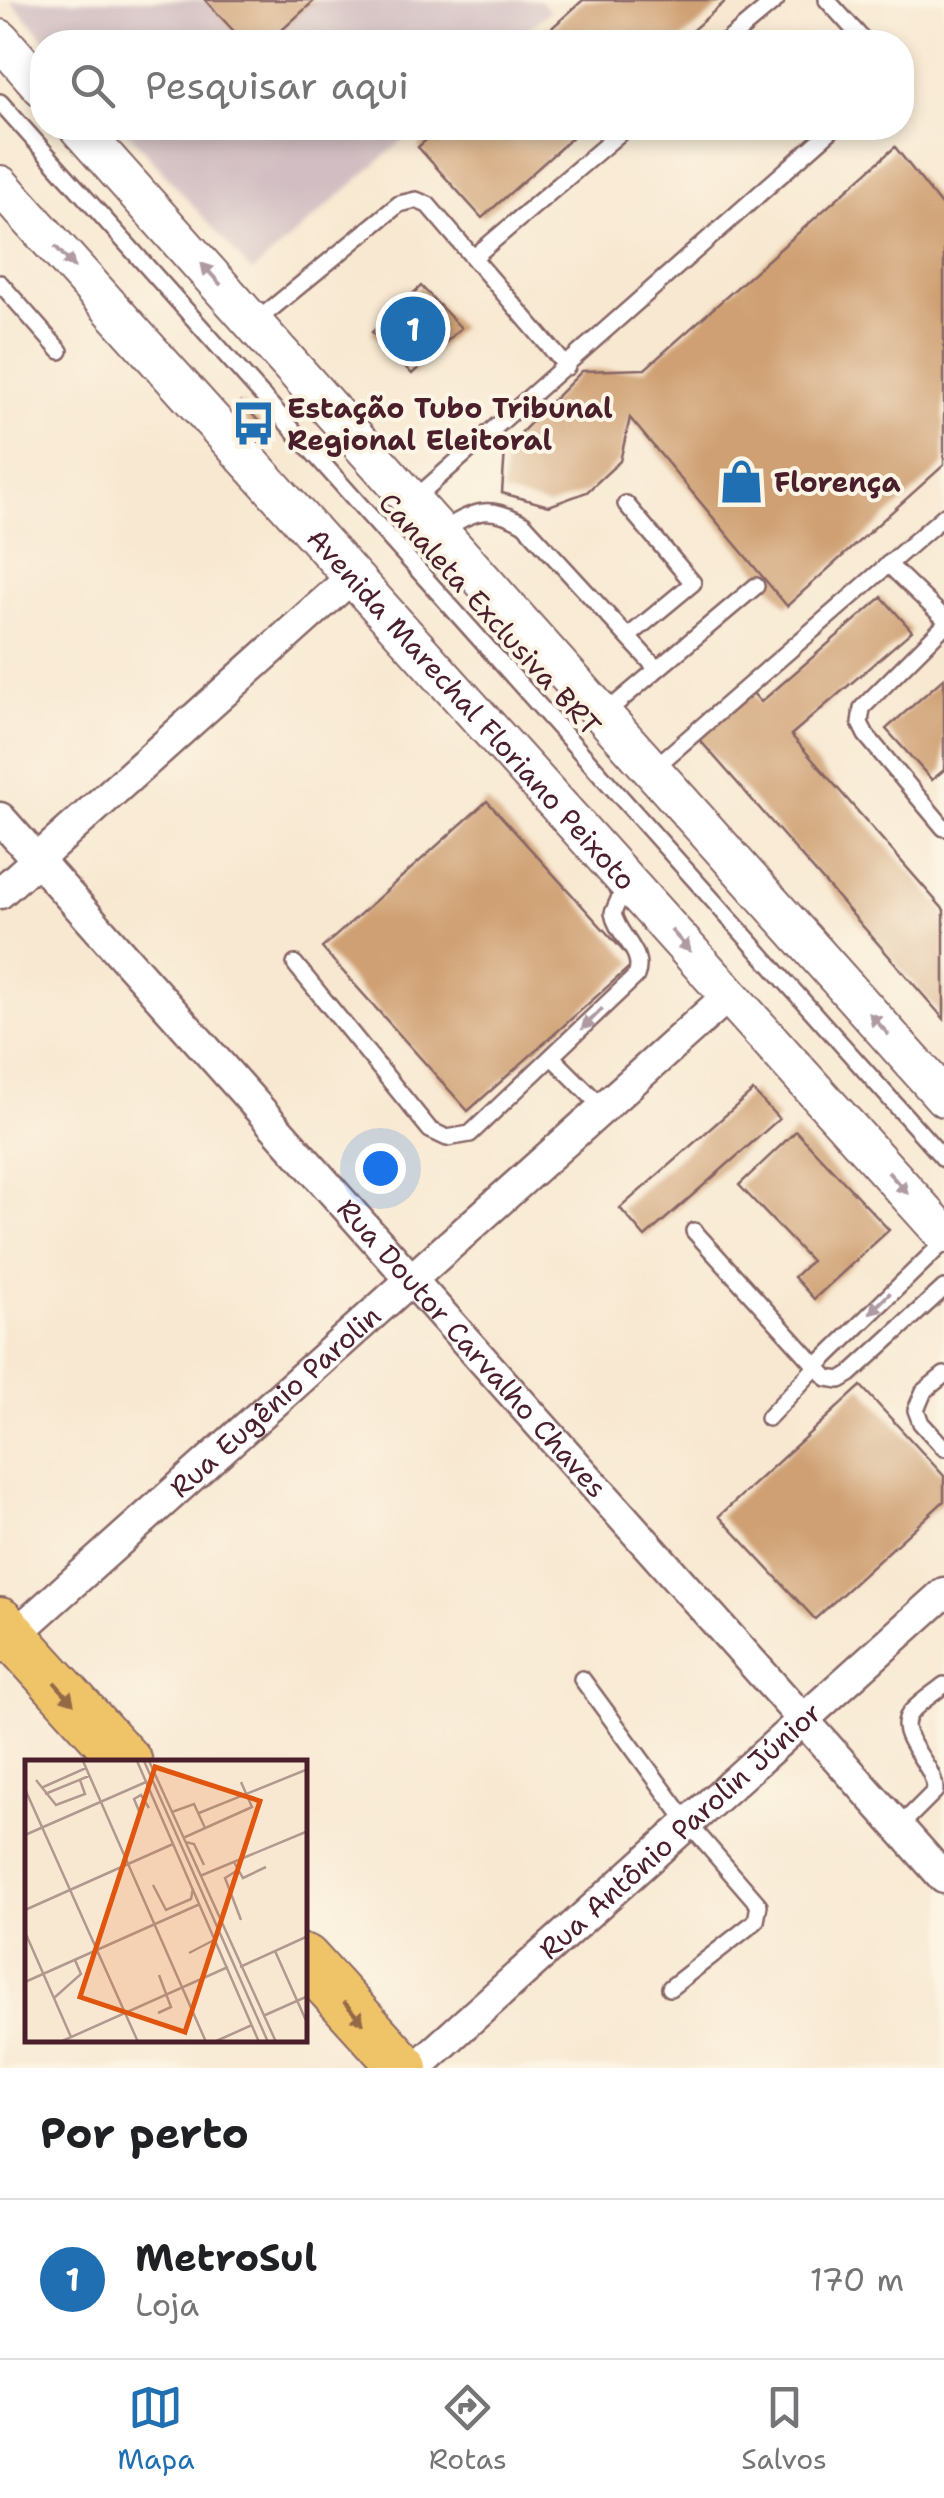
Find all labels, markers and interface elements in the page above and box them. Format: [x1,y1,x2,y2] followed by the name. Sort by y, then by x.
[30,30,914,140] search box
[65,58,120,113] icon: search
[145,60,409,111] text: Pesquisar aqui
[53,245,76,269] one-way arrow
[200,262,222,287] one-way arrow
[380,292,446,366] pin: 1
[287,389,613,459] place label: Estação Tubo Tribunal Regional Eleitoral
[230,400,278,448] bus stop icon: Estação Tubo Tribunal Regional Eleitoral
[717,458,765,506] shop icon: Florença
[774,463,901,501] place label: Florença
[370,484,610,744] street label: Canaleta Exclusiva BRT
[299,520,645,898] street label: Avenida Marechal Floriano Peixoto
[669,929,692,953] one-way arrow
[581,1007,605,1030] one-way arrow
[869,1012,891,1037] one-way arrow
[355,1143,406,1194] your location
[886,1171,909,1195] one-way arrow
[329,1191,616,1506] street label: Rua Doutor Carvalho Chaves
[868,1291,892,1315] one-way arrow
[162,1297,389,1506] street label: Rua Eugênio Parolin
[52,1681,75,1705] one-way arrow
[531,1694,829,1968] street label: Rua Antônio Parolin Júnior
[25,1760,308,2043] inset map
[343,2000,365,2025] one-way arrow
[40,2105,249,2161] text: Por perto
[135,2232,317,2283] text: MetroSul
[65,2258,80,2301] text: 1
[810,2258,904,2301] text: 170 m
[135,2283,199,2326] text: Loja
[117,2380,195,2478] tab: Mapa
[429,2380,507,2478] tab: Rotas
[741,2380,827,2478] tab: Salvos

